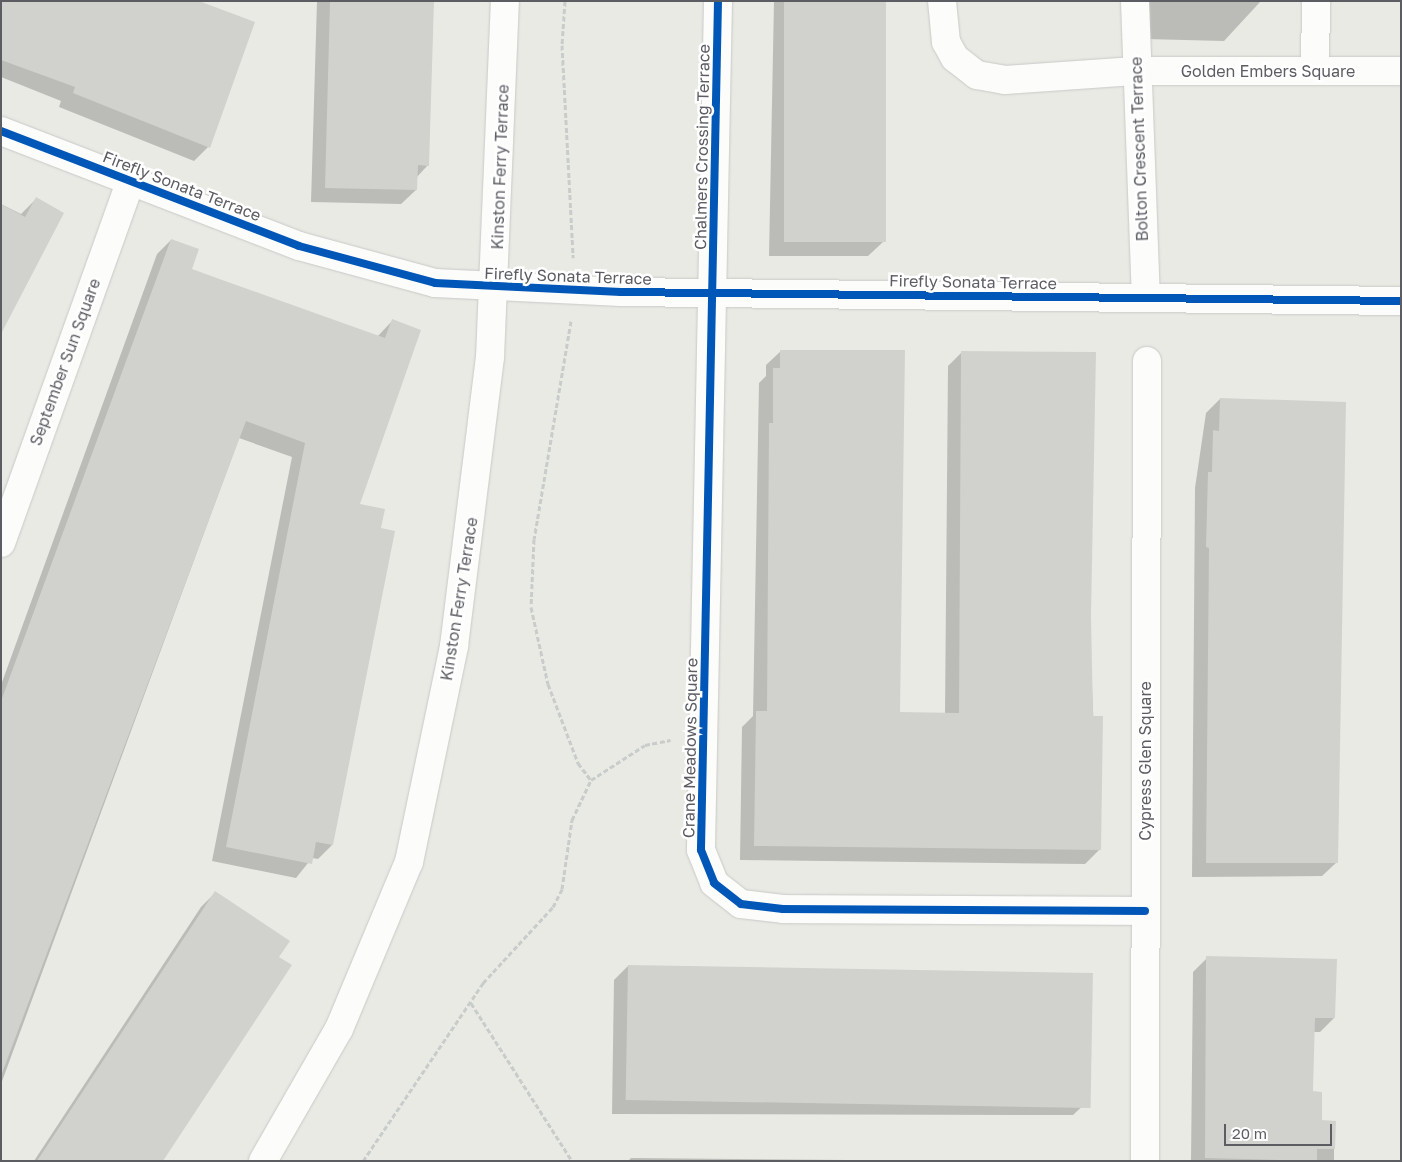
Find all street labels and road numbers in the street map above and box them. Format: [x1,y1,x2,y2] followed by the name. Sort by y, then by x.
[691,44,713,250] street label: Chalmers Crossing Terrace
[1126,56,1152,242] street label: Bolton Crescent Terrace
[1181,61,1355,81] street label: Golden Embers Square
[488,84,512,250] street label: Kinston Ferry Terrace
[100,147,264,225] street label: Firefly Sonata Terrace
[484,263,652,289] street label: Firefly Sonata Terrace
[889,271,1057,293] street label: Firefly Sonata Terrace
[26,276,104,448] street label: September Sun Square
[437,516,481,682] street label: Kinston Ferry Terrace
[679,658,701,838] street label: Crane Meadows Square
[1135,681,1155,841] street label: Cypress Glen Square

